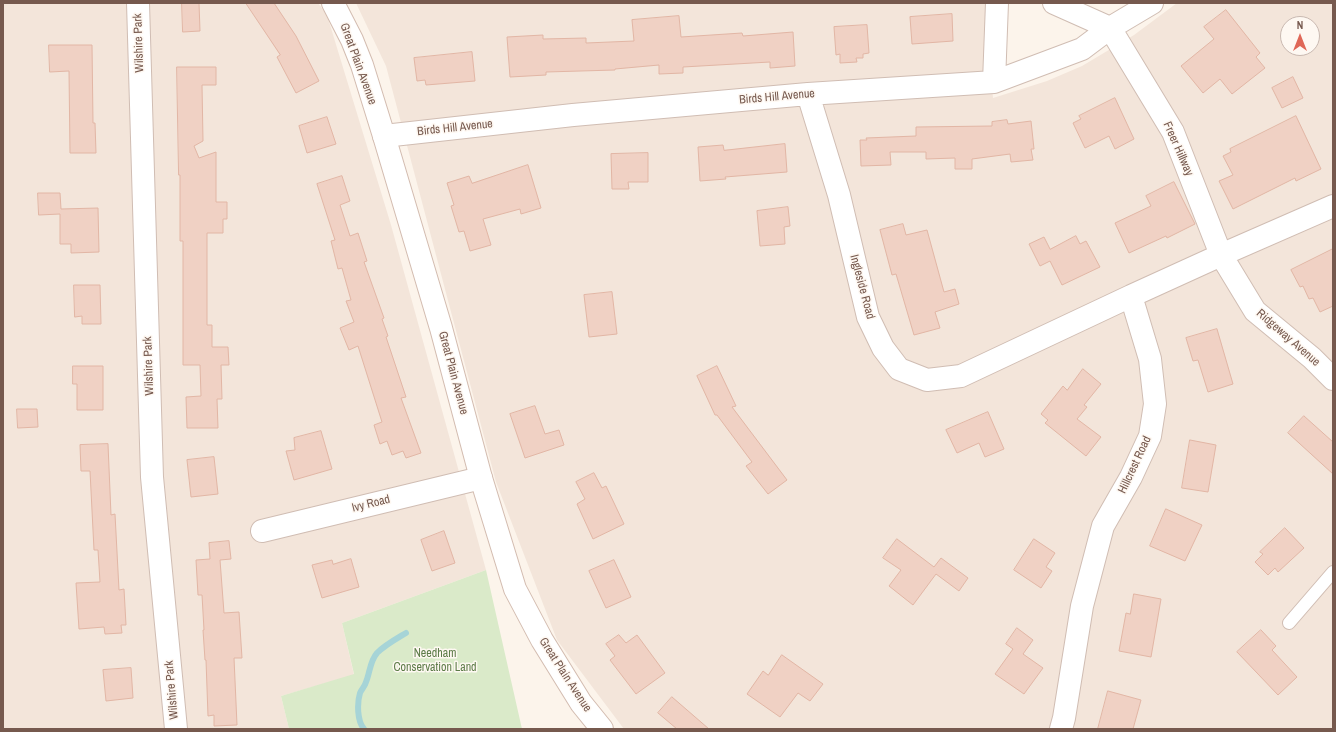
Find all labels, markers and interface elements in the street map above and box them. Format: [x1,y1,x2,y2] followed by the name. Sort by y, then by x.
[131,13,147,73] street label: Wilshire Park
[1280,16,1320,56] north arrow
[1297,18,1303,32] text: N
[337,21,379,107] street label: Great Plain Avenue
[739,87,815,107] street label: Birds Hill Avenue
[417,117,493,139] street label: Birds Hill Avenue
[1160,120,1196,178] street label: Freer Hillway
[846,253,878,321] street label: Ingleside Road
[1253,306,1323,370] street label: Ridgeway Avenue
[435,330,471,416] street label: Great Plain Avenue
[141,336,157,396] street label: Wilshire Park
[1115,434,1155,496] street label: Hillcrest Road
[350,492,392,516] street label: Ivy Road
[536,635,594,715] street label: Great Plain Avenue
[393,647,477,675] park label: Needham Conservation Land
[162,660,182,720] street label: Wilshire Park

